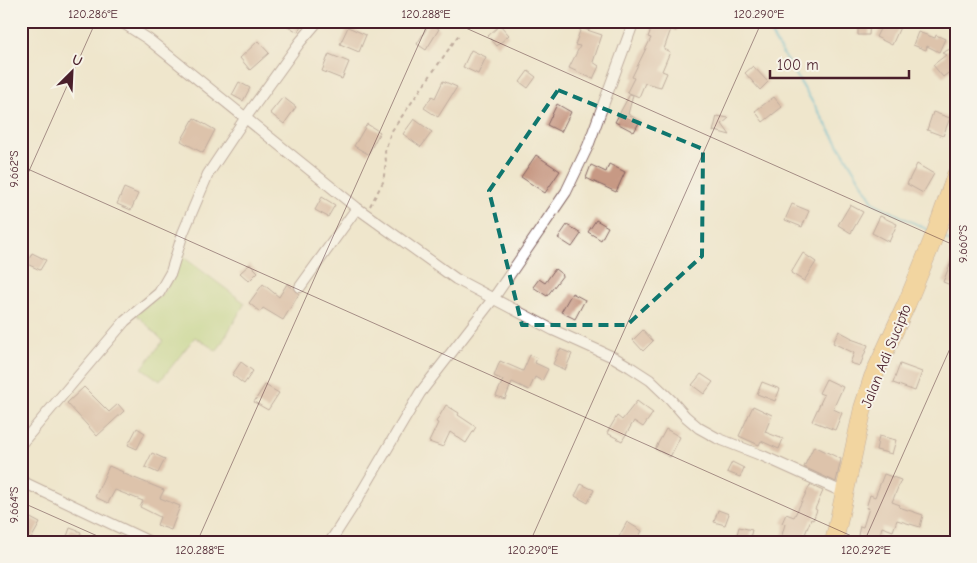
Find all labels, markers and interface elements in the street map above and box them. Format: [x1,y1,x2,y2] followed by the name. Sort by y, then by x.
[68,7,118,21] text: 120.286°E
[401,7,451,21] text: 120.288°E
[734,7,784,21] text: 120.290°E
[48,48,98,98] north arrow
[770,48,908,80] scale bar
[69,51,85,70] text: U
[777,56,819,74] text: 100 m
[7,150,21,188] text: 9.662°S
[956,225,970,263] text: 9.660°S
[857,301,915,410] street label: Jalan Adi Sucipto
[7,486,21,523] text: 9.664°S
[175,543,225,557] text: 120.288°E
[508,543,558,557] text: 120.290°E
[841,543,891,557] text: 120.292°E

